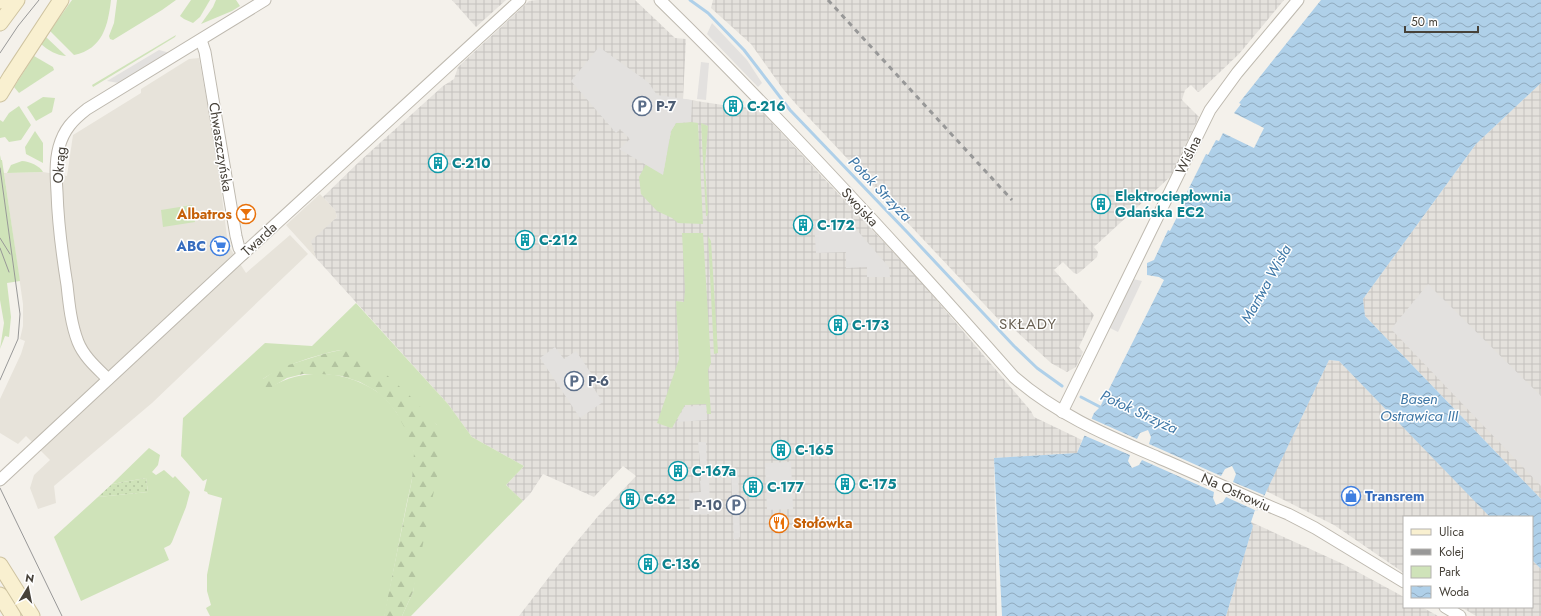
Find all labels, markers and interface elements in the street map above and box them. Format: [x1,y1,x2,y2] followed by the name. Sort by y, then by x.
[1405,8,1478,34] scale bar
[1411,13,1438,31] text: 50 m
[631,95,653,117] parking icon: P-7
[722,95,744,117] building icon: C-216
[656,96,677,116] place label: P-7
[747,96,786,116] place label: C-216
[204,101,238,193] street label: Chwaszczyńska
[1170,132,1206,178] street label: Wiślna
[47,146,71,184] street label: Okrąg
[843,151,917,227] water label: Potok Strzyża
[427,152,449,174] building icon: C-210
[452,153,491,173] place label: C-210
[837,183,883,231] street label: Swojska
[1115,186,1231,222] place label: Elektrociepłownia Gdańska EC2
[1090,193,1112,215] building icon: Elektrociepłownia Gdańska EC2
[235,203,257,225] bar icon: Albatros
[176,204,233,224] place label: Albatros
[792,214,814,236] building icon: C-172
[817,215,855,235] place label: C-172
[237,217,281,261] street label: Twarda
[514,229,536,251] building icon: C-212
[539,230,577,250] place label: C-212
[209,235,231,257] supermarket icon: ABC
[176,236,206,256] place label: ABC
[1235,240,1297,327] water label: Martwa Wisła
[999,313,1057,335] district label: SKŁADY
[827,314,849,336] building icon: C-173
[852,315,889,335] place label: C-173
[563,370,585,392] parking icon: P-6
[588,371,609,391] place label: P-6
[1097,384,1182,440] water label: Potok Strzyża
[1380,388,1459,427] water label: Basen Ostrawica III
[770,439,792,461] building icon: C-165
[795,440,833,460] place label: C-165
[667,460,689,482] building icon: C-167a
[692,461,736,481] place label: C-167a
[1198,468,1274,516] street label: Na Ostrowiu
[834,473,856,495] building icon: C-175
[859,474,897,494] place label: C-175
[742,476,764,498] building icon: C-177
[767,477,804,497] place label: C-177
[1340,485,1362,507] shop icon: Transrem
[1365,486,1425,506] place label: Transrem
[619,488,641,510] building icon: C-62
[644,489,675,509] place label: C-62
[725,494,747,516] parking icon: P-10
[694,495,722,515] place label: P-10
[768,512,790,534] restaurant icon: Stołówka
[793,513,853,533] place label: Stołówka
[1403,516,1533,608] legend
[1439,523,1464,541] text: Ulica
[1439,543,1464,561] text: Kolej
[637,553,659,575] building icon: C-136
[662,554,700,574] place label: C-136
[1439,563,1461,581] text: Park
[8,568,48,608] north arrow
[24,570,35,587] text: N
[1439,583,1469,601] text: Woda

